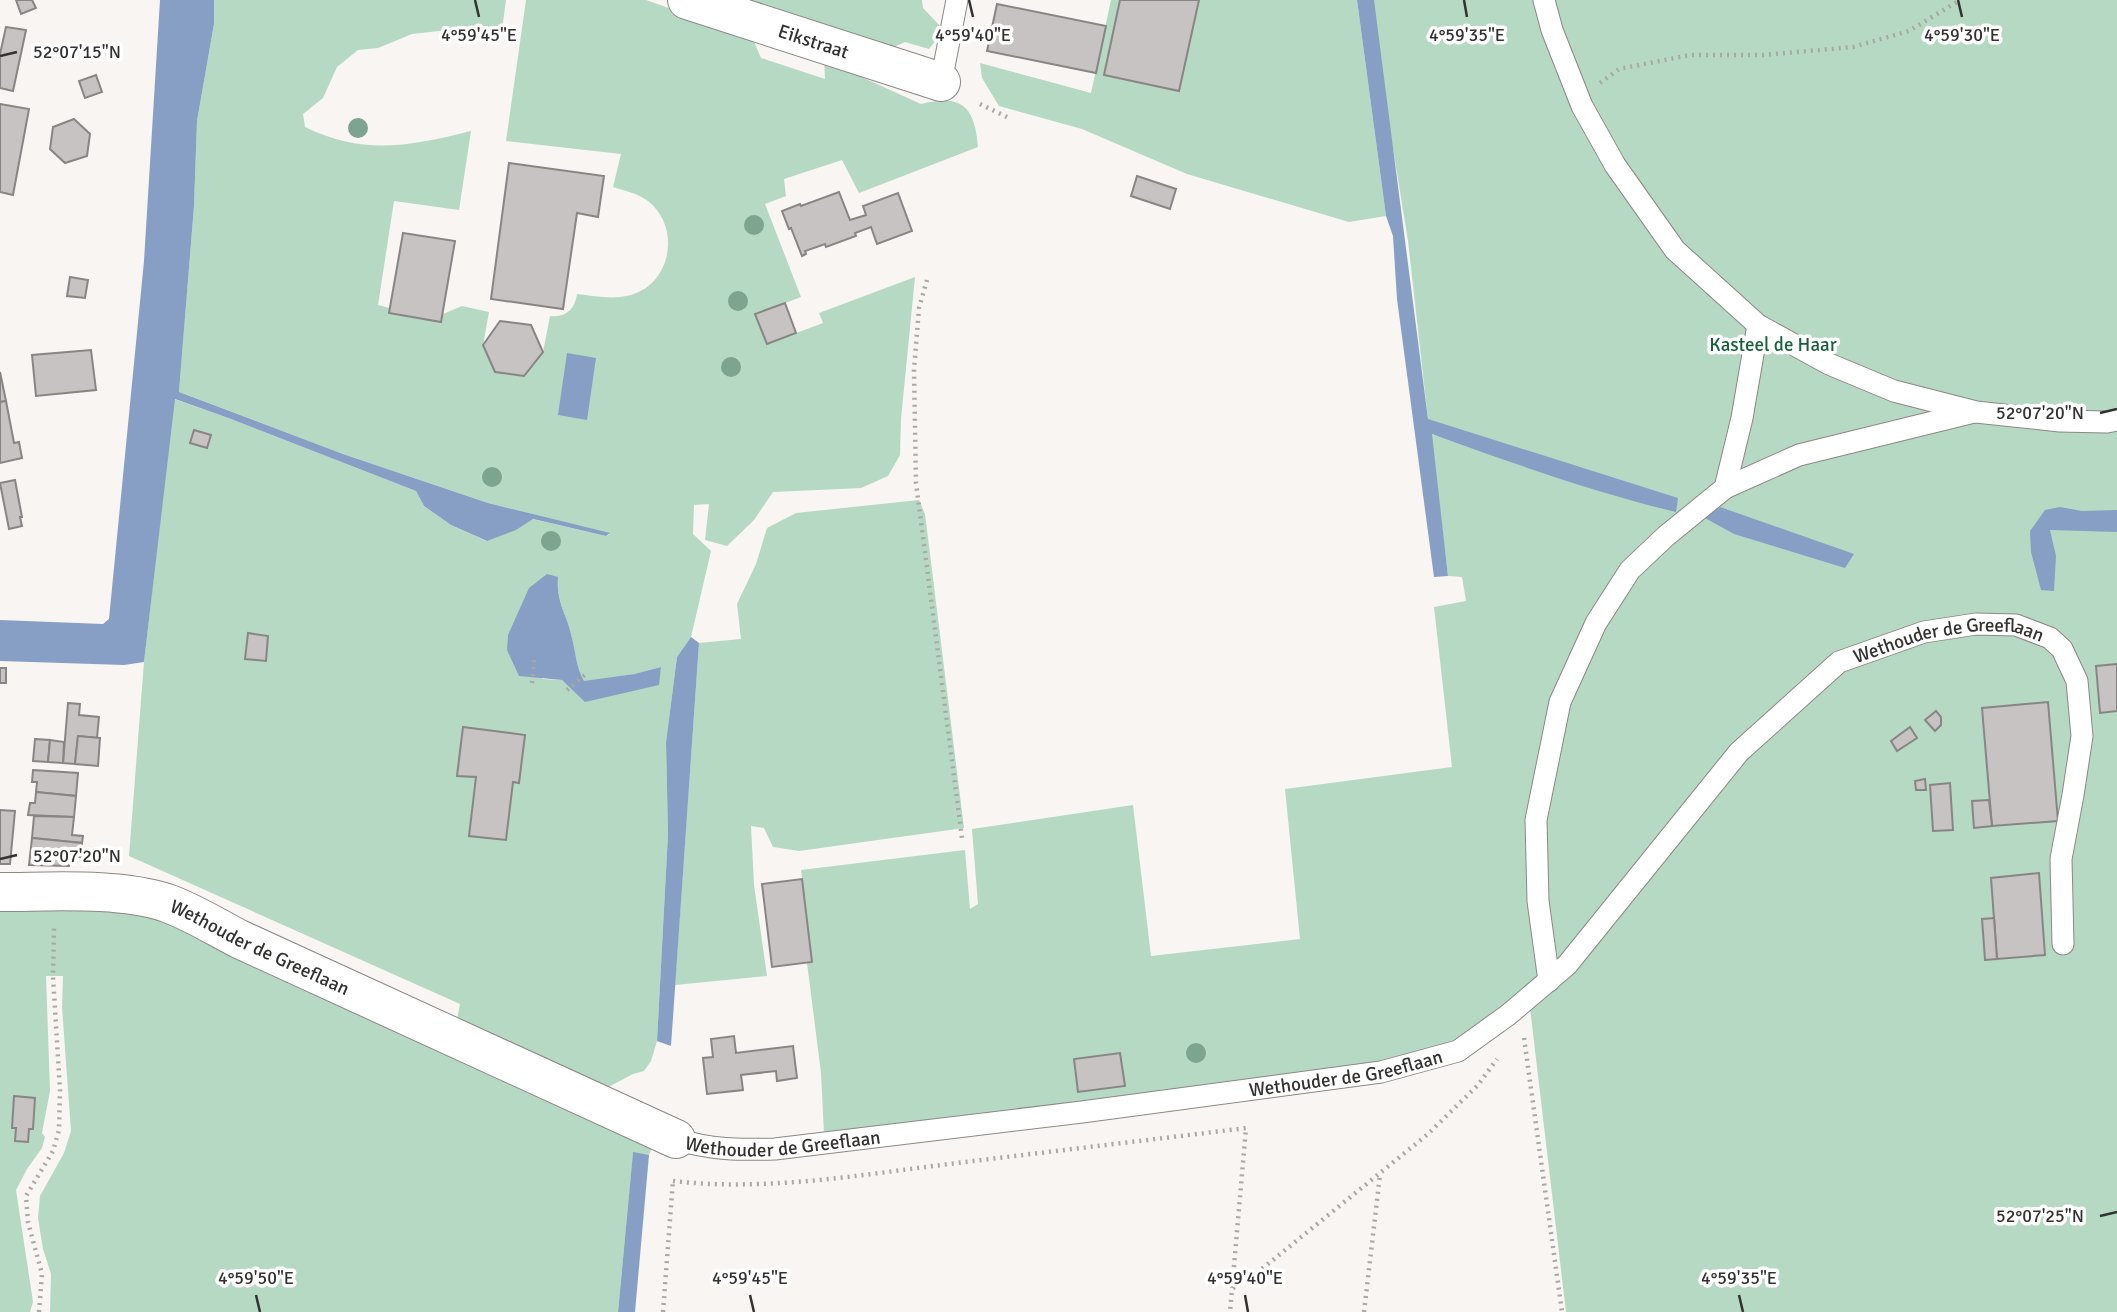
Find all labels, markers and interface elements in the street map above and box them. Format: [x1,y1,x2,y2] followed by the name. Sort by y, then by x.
[775,19,852,65] street label: Eikstraat
[441,24,517,46] text: 4°59'45"E
[935,24,1011,46] text: 4°59'40"E
[1429,24,1505,46] text: 4°59'35"E
[1924,24,2000,46] text: 4°59'30"E
[33,41,121,63] text: 52°07'15"N
[1709,333,1837,357] park label: Kasteel de Haar
[1996,402,2084,424] text: 52°07'20"N
[1850,613,2047,669] street label: Wethouder de Greeflaan
[33,845,121,867] text: 52°07'20"N
[166,894,353,1001] street label: Wethouder de Greeflaan
[1248,1045,1445,1103] street label: Wethouder de Greeflaan
[683,1125,882,1162] street label: Wethouder de Greeflaan
[1996,1205,2084,1227] text: 52°07'25"N
[218,1267,294,1289] text: 4°59'50"E
[712,1267,788,1289] text: 4°59'45"E
[1207,1267,1283,1289] text: 4°59'40"E
[1701,1267,1777,1289] text: 4°59'35"E

